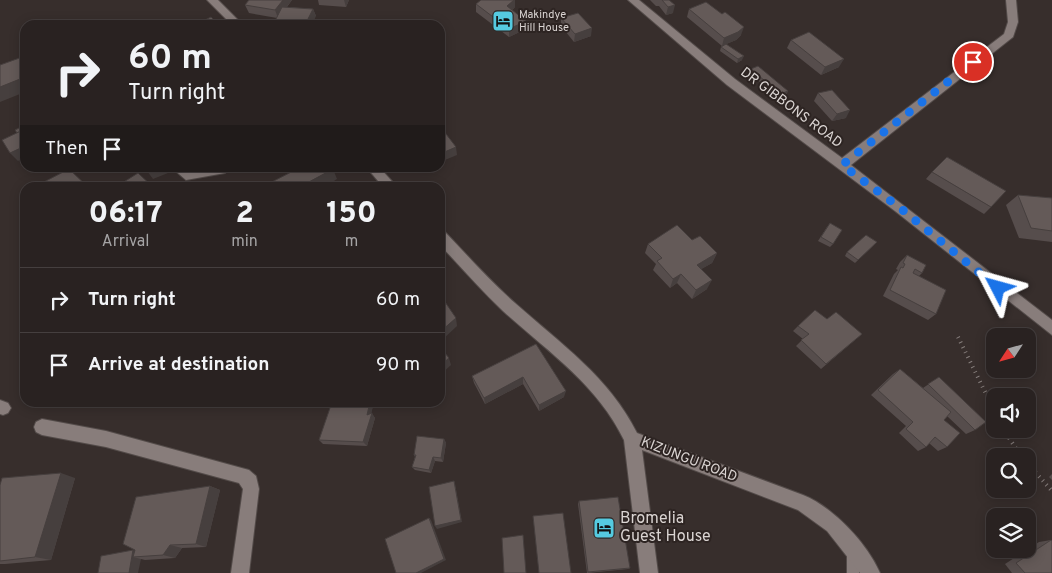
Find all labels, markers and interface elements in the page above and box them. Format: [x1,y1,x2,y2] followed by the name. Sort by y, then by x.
[519,8,569,35] place label: Makindye Hill House
[491,9,515,33] hotel icon: Makindye Hill House
[128,37,212,81] text: 60 m
[45,40,110,105] icon: right
[952,41,994,83] pin
[959,48,987,76] icon: arrive
[737,64,845,152] street label: DR GIBBONS ROAD
[128,80,225,107] text: Turn right
[98,135,126,163] icon: arrive
[45,137,88,161] text: Then
[88,196,163,233] text: 06:17
[235,196,254,233] text: 2
[326,196,377,233] text: 150
[102,232,149,252] text: Arrival
[231,232,258,252] text: min
[345,232,358,252] text: m
[971,261,1023,313] position arrow
[45,286,73,314] icon: right
[88,288,176,312] text: Turn right
[376,288,420,312] text: 60 m
[986,328,1036,378] north arrow
[986,328,1036,558] map controls
[45,351,73,379] icon: arrive
[88,353,269,377] text: Arrive at destination
[376,353,420,377] text: 90 m
[986,388,1036,438] button: sound
[638,434,740,486] street label: KIZUNGU ROAD
[986,448,1036,498] button: search
[986,508,1036,558] button: layers
[620,509,711,547] place label: Bromelia Guest House
[592,516,616,540] hotel icon: Bromelia Guest House

